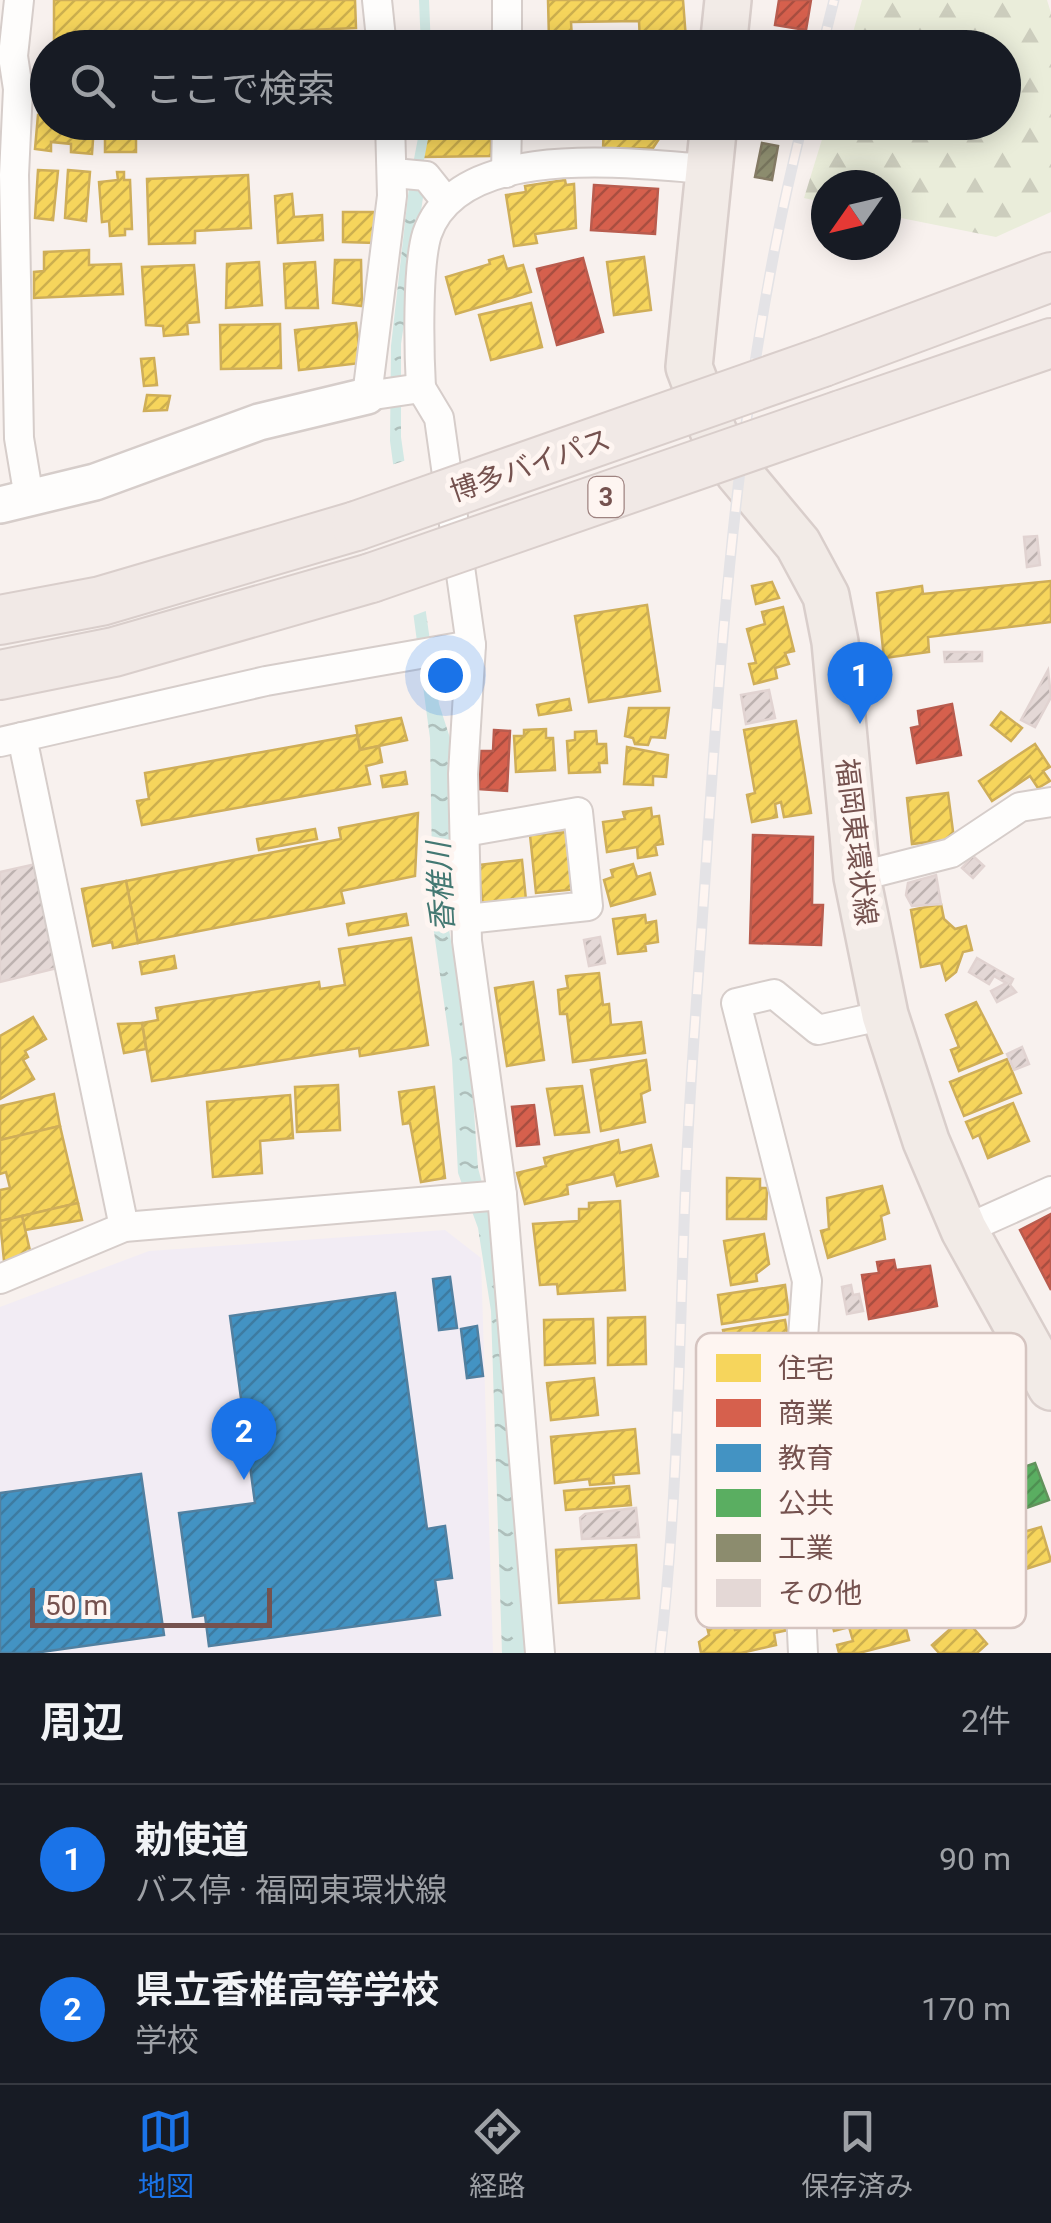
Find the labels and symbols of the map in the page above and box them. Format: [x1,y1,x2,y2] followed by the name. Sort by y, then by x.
[811,170,901,260] north arrow
[446,423,615,508] street label: 博多バイパス
[588,477,624,517] road number: 3
[828,642,892,724] pin: 1
[420,650,471,701] your location
[830,757,883,927] street label: 福岡東環状線
[421,838,460,933] water label: 香椎川
[696,1333,1026,1628] legend
[778,1352,834,1385] text: 住宅
[778,1397,834,1430] text: 商業
[212,1398,276,1480] pin: 2
[778,1442,834,1475] text: 教育
[778,1487,834,1520] text: 公共
[778,1532,834,1565] text: 工業
[778,1577,862,1610] text: その他
[30,1583,272,1628] scale bar

